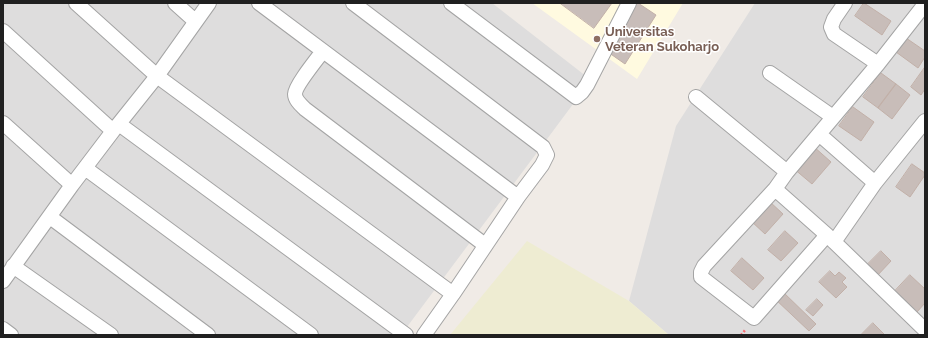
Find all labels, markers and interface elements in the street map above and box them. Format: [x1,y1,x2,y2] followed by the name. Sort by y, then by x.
[605,24,719,55] place label: Universitas Veteran Sukoharjo
[592,34,602,44] marker: Universitas Veteran Sukoharjo

